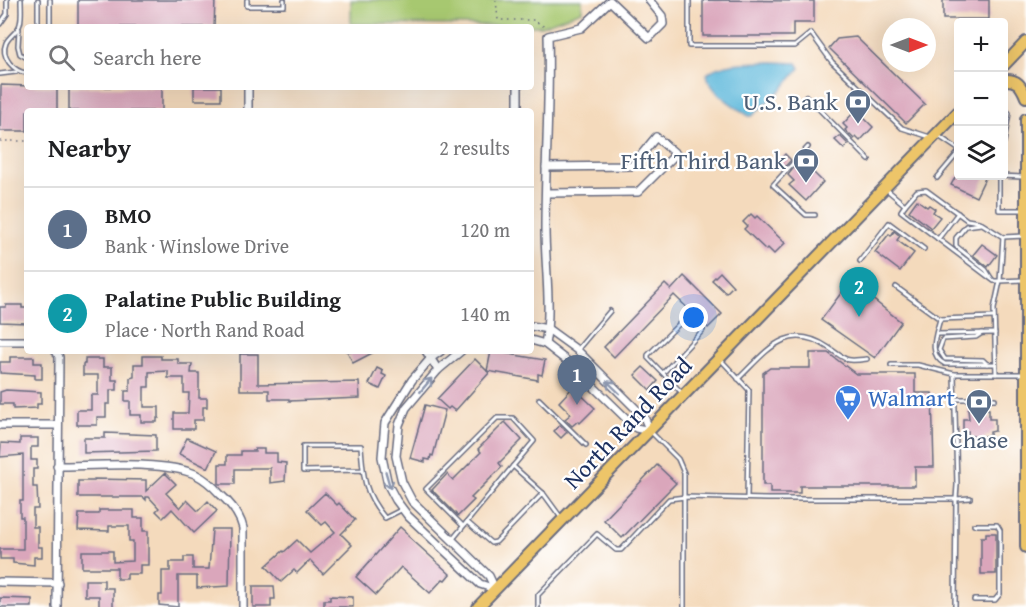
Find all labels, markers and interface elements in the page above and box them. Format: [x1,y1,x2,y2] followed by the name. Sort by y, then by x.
[882,18,936,72] north arrow
[954,18,1008,180] map controls
[954,18,1008,72] button: +
[24,24,534,90] search box
[45,41,78,74] icon: search
[93,41,202,73] text: Search here
[954,72,1008,126] button: −
[743,84,839,119] place label: U.S. Bank
[843,87,873,125] bank icon: U.S. Bank
[954,126,1008,180] button: layers
[48,128,131,167] text: Nearby
[439,133,510,162] text: 2 results
[621,143,787,178] place label: Fifth Third Bank
[791,146,821,184] bank icon: Fifth Third Bank
[105,199,151,231] text: BMO
[62,215,73,244] text: 1
[460,215,510,244] text: 120 m
[105,231,289,260] text: Bank · Winslowe Drive
[840,268,878,317] pin: 2
[105,283,341,315] text: Palatine Public Building
[62,299,73,328] text: 2
[460,299,510,328] text: 140 m
[679,303,708,332] your location
[105,315,305,344] text: Place · North Rand Road
[555,348,700,497] street label: North Rand Road
[558,356,596,405] pin: 1
[419,378,433,393] one-way arrow
[605,379,620,394] one-way arrow
[868,380,955,415] place label: Walmart
[833,383,863,421] supermarket icon: Walmart
[964,387,994,425] bank icon: Chase
[950,422,1008,457] place label: Chase
[383,470,394,489] one-way arrow

